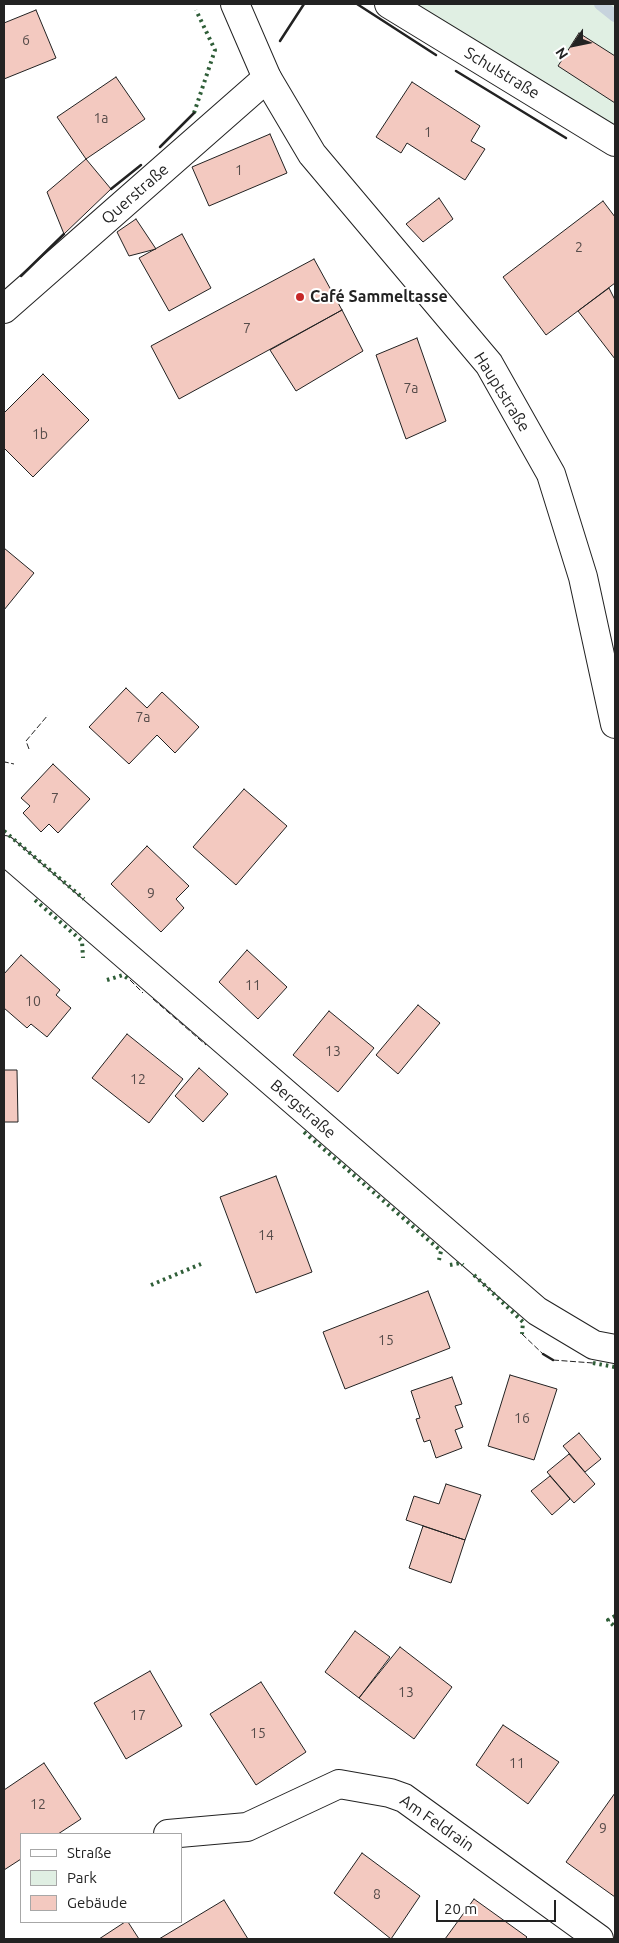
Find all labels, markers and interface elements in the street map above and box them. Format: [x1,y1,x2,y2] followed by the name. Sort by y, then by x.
[549,20,599,70] north arrow
[22,32,30,48] house number: 6
[461,43,543,103] street label: Schulstraße
[552,45,571,62] text: N
[93,110,109,126] house number: 1a
[424,124,432,140] house number: 1
[98,160,172,228] street label: Querstraße
[235,162,243,178] house number: 1
[575,239,583,255] house number: 2
[310,287,448,307] place label: Café Sammeltasse
[294,291,306,303] marker: Café Sammeltasse
[243,320,251,336] house number: 7
[470,349,534,435] street label: Hauptstraße
[403,380,419,396] house number: 7a
[32,426,48,442] house number: 1b
[135,709,151,725] house number: 7a
[51,790,59,806] house number: 7
[147,885,155,901] house number: 9
[245,977,261,993] house number: 11
[25,993,41,1009] house number: 10
[325,1043,341,1059] house number: 13
[130,1071,146,1087] house number: 12
[266,1075,340,1143] street label: Bergstraße
[258,1227,274,1243] house number: 14
[378,1332,394,1348] house number: 15
[514,1410,530,1426] house number: 16
[398,1684,414,1700] house number: 13
[130,1707,146,1723] house number: 17
[250,1725,266,1741] house number: 15
[509,1755,525,1771] house number: 11
[396,1790,478,1856] street label: Am Feldrain
[30,1796,46,1812] house number: 12
[599,1820,607,1836] house number: 9
[20,1833,182,1923] legend
[67,1844,111,1861] text: Straße
[67,1869,97,1886] text: Park
[373,1886,381,1902] house number: 8
[439,1890,559,1922] scale bar
[67,1894,127,1911] text: Gebäude
[444,1900,477,1917] text: 20 m

